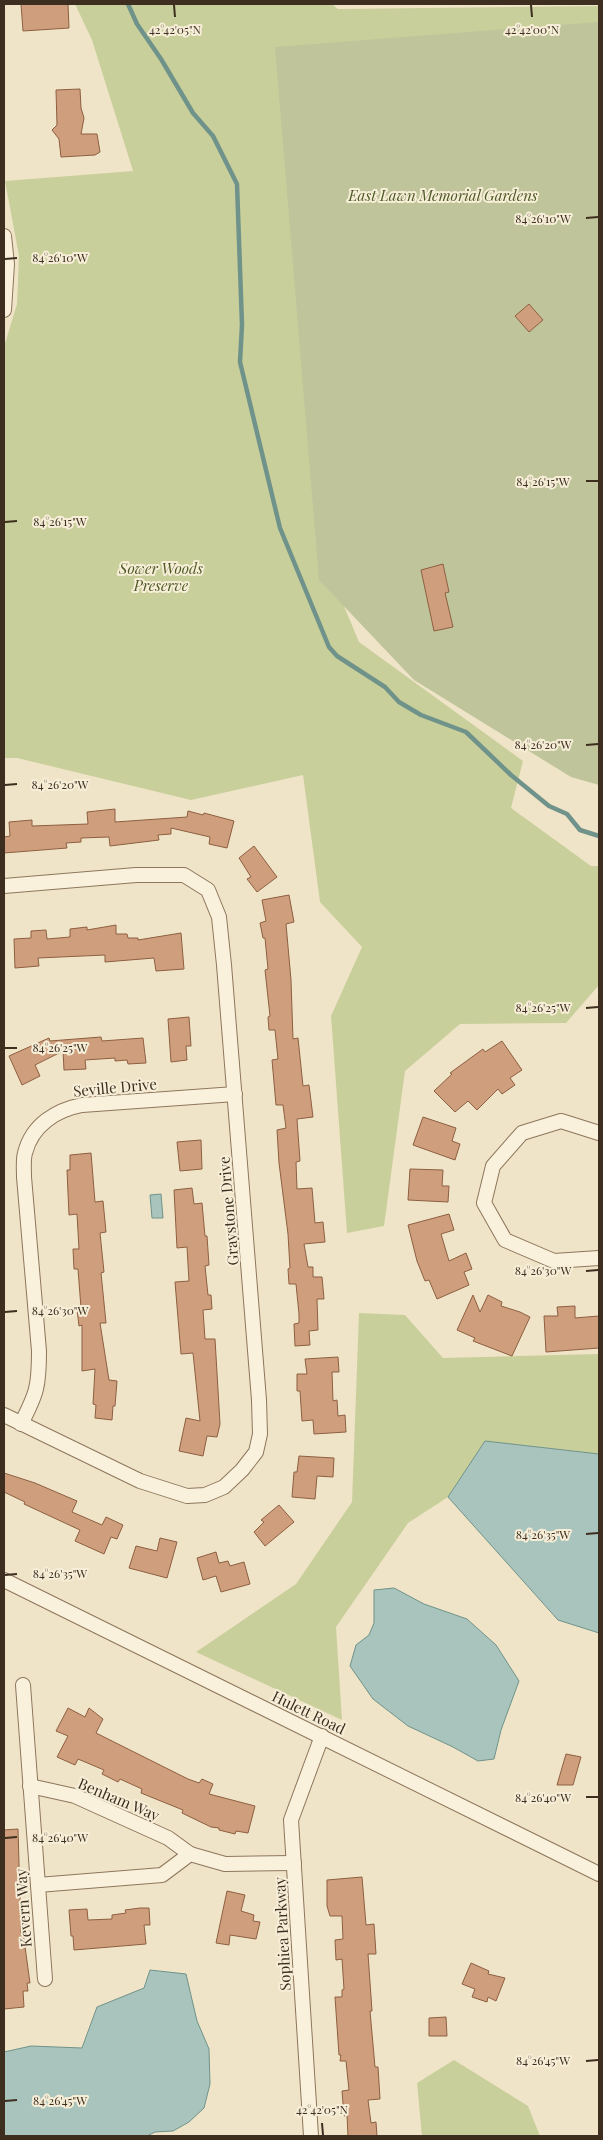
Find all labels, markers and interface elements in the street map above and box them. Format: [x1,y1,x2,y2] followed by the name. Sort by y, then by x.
[149,21,202,37] text: 42°42'05"N
[505,21,560,37] text: 42°42'00"N
[347,185,538,205] park label: East Lawn Memorial Gardens
[515,210,571,226] text: 84°26'10"W
[32,249,88,265] text: 84°26'10"W
[516,473,570,489] text: 84°26'15"W
[33,513,87,529] text: 84°26'15"W
[118,558,203,595] park label: Sower Woods Preserve
[515,736,572,752] text: 84°26'20"W
[32,776,89,792] text: 84°26'20"W
[516,999,571,1015] text: 84°26'25"W
[33,1039,88,1055] text: 84°26'25"W
[72,1073,158,1101] street label: Seville Drive
[213,1156,243,1266] street label: Graystone Drive
[515,1262,571,1278] text: 84°26'30"W
[32,1302,88,1318] text: 84°26'30"W
[516,1526,570,1542] text: 84°26'35"W
[33,1565,87,1581] text: 84°26'35"W
[269,1686,349,1738] street label: Hulett Road
[75,1773,163,1825] street label: Benham Way
[515,1789,571,1805] text: 84°26'40"W
[32,1829,88,1845] text: 84°26'40"W
[10,1868,36,1948] street label: Kevern Way
[269,1876,295,1991] street label: Sophiea Parkway
[516,2052,570,2068] text: 84°26'45"W
[33,2092,87,2108] text: 84°26'45"W
[296,2101,349,2117] text: 42°42'05"N

